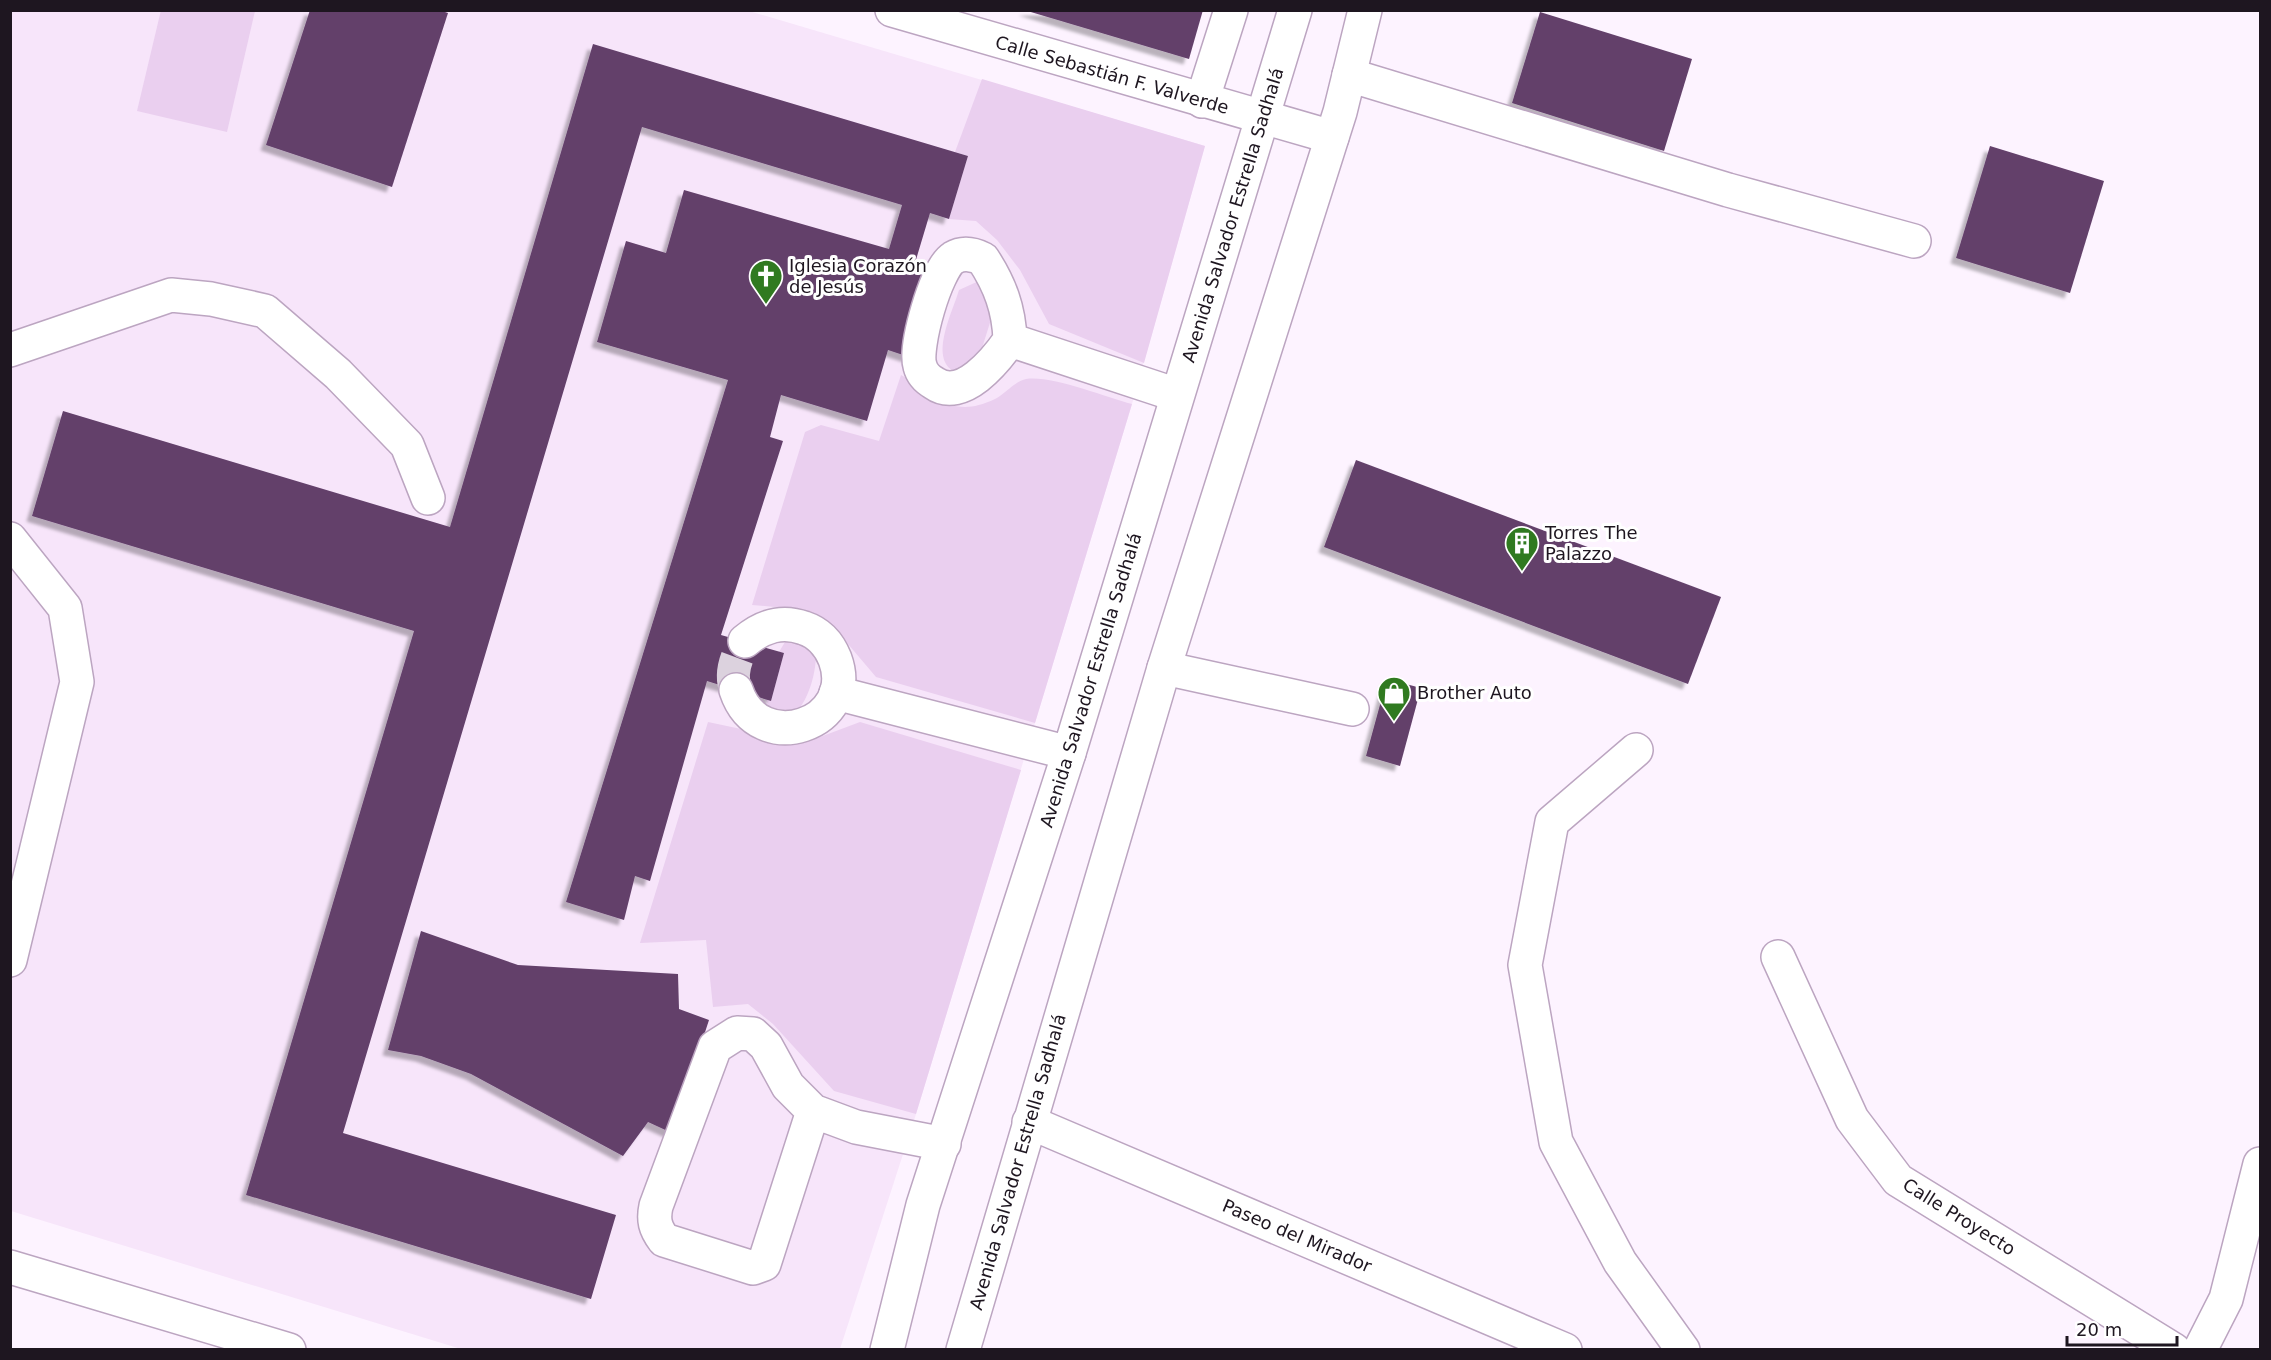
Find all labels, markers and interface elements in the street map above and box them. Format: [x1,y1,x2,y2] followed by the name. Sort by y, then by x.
[993,31,1231,118] street label: Calle Sebastián F. Valverde
[1178,65,1287,365] street label: Avenida Salvador Estrella Sadhalá
[789,255,927,297] place label: Iglesia Corazón de Jesús
[748,258,784,305] church icon: Iglesia Corazón de Jesús
[1544,522,1638,564] place label: Torres The Palazzo
[1504,525,1540,572] building icon: Torres The Palazzo
[1036,530,1145,830] street label: Avenida Salvador Estrella Sadhalá
[1376,675,1412,722] shop icon: Brother Auto
[1417,682,1532,703] place label: Brother Auto
[965,1011,1070,1312] street label: Avenida Salvador Estrella Sadhalá
[1899,1174,2019,1260] street label: Calle Proyecto
[1219,1195,1376,1277] street label: Paseo del Mirador
[2067,1309,2176,1347] scale bar
[2076,1319,2122,1340] text: 20 m

